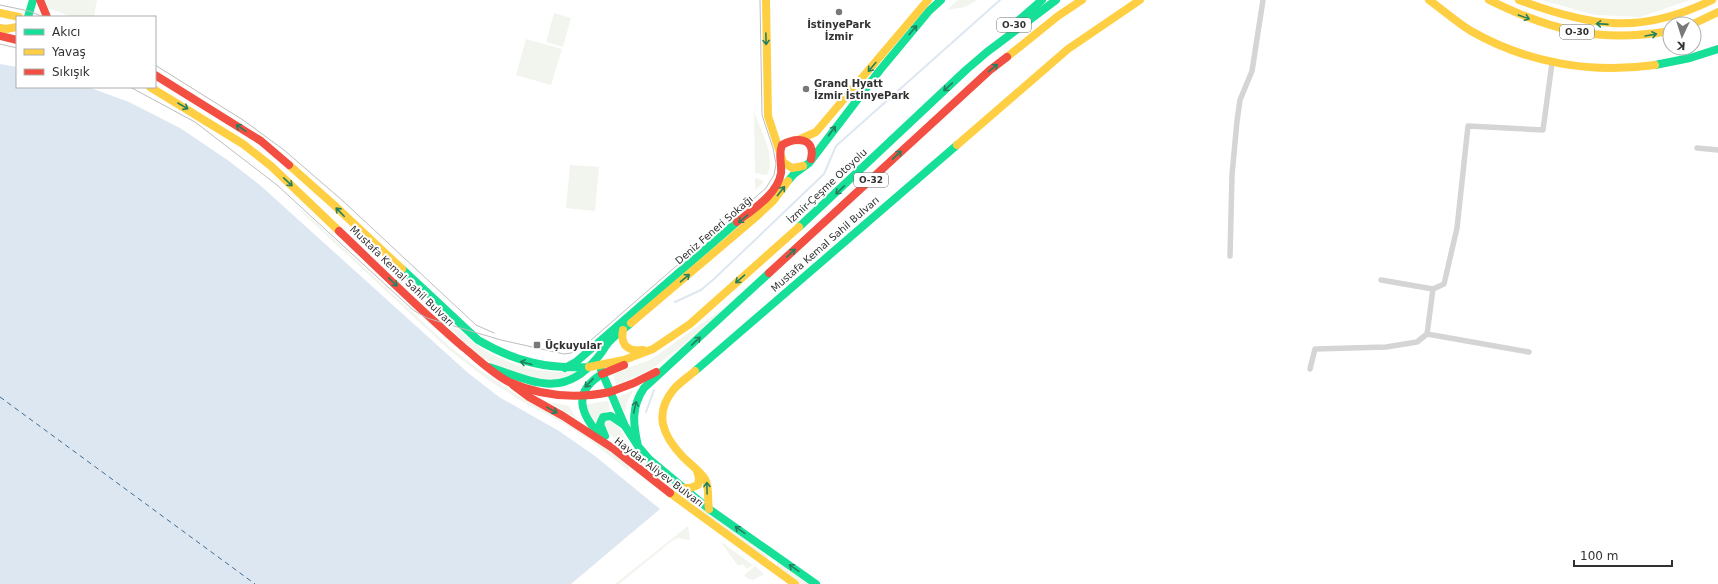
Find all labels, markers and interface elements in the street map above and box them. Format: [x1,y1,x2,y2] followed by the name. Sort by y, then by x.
[834,7,844,17] marker: İstinyePark İzmir
[1518,13,1530,21] one-way arrow
[16,16,156,88] legend
[1662,16,1702,56] north arrow
[807,17,871,42] place label: İstinyePark İzmir
[997,18,1031,32] road number: O-30
[1596,20,1609,27] one-way arrow
[909,24,918,35] one-way arrow
[52,25,80,39] text: Akıcı
[1560,25,1594,39] road number: O-30
[1644,31,1657,39] one-way arrow
[762,32,770,45] one-way arrow
[1676,39,1686,52] text: K
[51,45,86,59] text: Yavaş
[867,61,876,72] one-way arrow
[988,63,999,72] one-way arrow
[52,65,90,79] text: Sıkışık
[814,78,910,101] place label: Grand Hyatt İzmir İstinyePark
[943,82,953,92] one-way arrow
[801,84,811,94] marker: Grand Hyatt İzmir İstinyePark
[177,103,189,111] one-way arrow
[236,124,247,132] one-way arrow
[828,126,836,137] one-way arrow
[784,146,869,226] street label: İzmir-Çeşme Otoyolu
[892,151,902,160] one-way arrow
[854,173,888,187] road number: O-32
[283,177,293,186] one-way arrow
[777,185,786,196] one-way arrow
[835,185,845,195] one-way arrow
[673,193,755,267] street label: Deniz Feneri Sokağı
[769,194,881,294] street label: Mustafa Kemal Sahil Bulvarı
[336,207,345,217] one-way arrow
[738,214,748,224] one-way arrow
[348,224,456,328] street label: Mustafa Kemal Sahil Bulvarı
[786,249,796,258] one-way arrow
[680,273,690,282] one-way arrow
[735,274,745,284] one-way arrow
[388,277,398,287] one-way arrow
[691,337,701,346] one-way arrow
[545,338,602,351] place label: Üçkuyular
[532,340,542,350] marker: Üçkuyular
[520,358,533,366] one-way arrow
[585,377,594,388] one-way arrow
[631,401,639,414] one-way arrow
[546,407,558,415] one-way arrow
[613,435,705,509] street label: Haydar Aliyev Bulvarı
[703,482,711,495] one-way arrow
[735,526,746,534] one-way arrow
[1574,542,1672,568] scale bar
[1580,549,1618,563] text: 100 m
[789,564,800,572] one-way arrow

